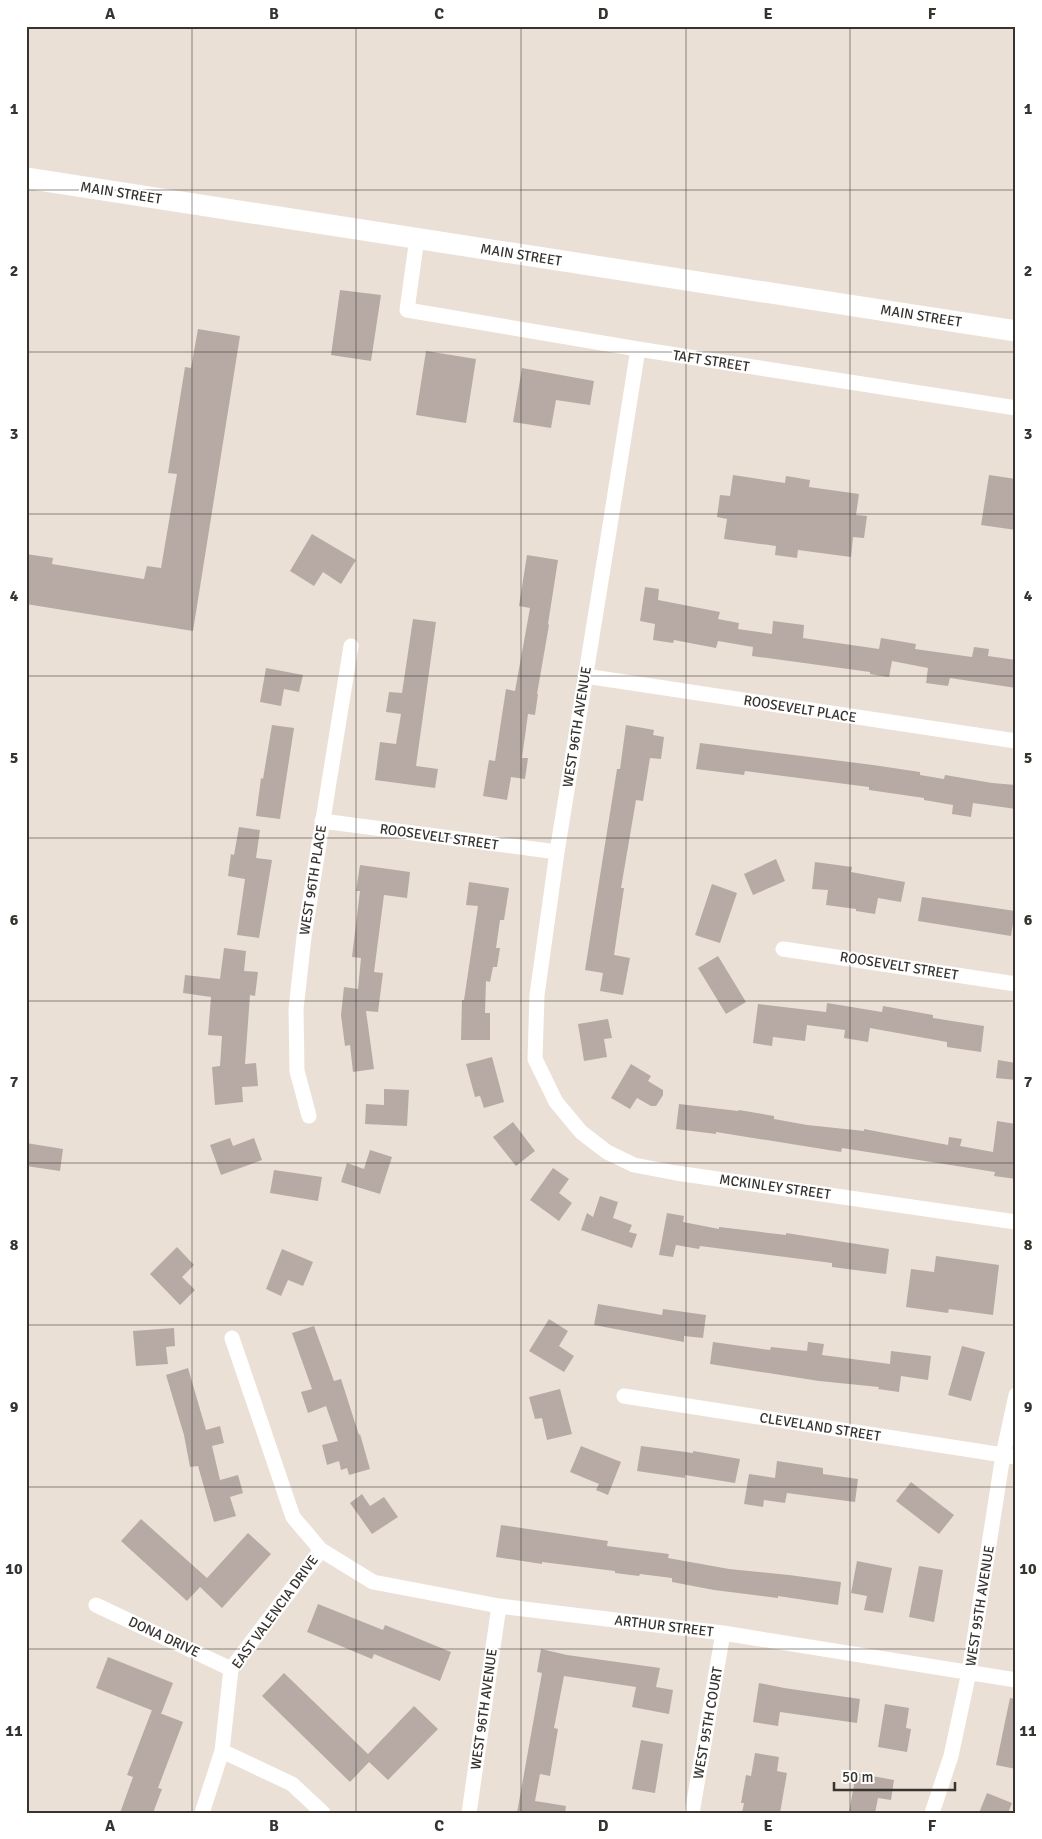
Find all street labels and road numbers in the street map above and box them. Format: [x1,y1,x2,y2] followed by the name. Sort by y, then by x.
[79,178,163,208] street label: MAIN STREET
[479,240,563,270] street label: MAIN STREET
[879,301,963,331] street label: MAIN STREET
[671,347,751,375] street label: TAFT STREET
[559,665,595,789] street label: WEST 96TH AVENUE
[742,692,858,726] street label: ROOSEVELT PLACE
[379,820,499,854] street label: ROOSEVELT STREET
[296,823,330,936] street label: WEST 96TH PLACE
[839,948,959,984] street label: ROOSEVELT STREET
[718,1171,832,1203] street label: MCKINLEY STREET
[758,1409,882,1445] street label: CLEVELAND STREET
[962,1544,998,1668] street label: WEST 95TH AVENUE
[228,1552,322,1672] street label: EAST VALENCIA DRIVE
[614,1612,714,1641] street label: ARTHUR STREET
[126,1613,203,1661] street label: DONA DRIVE
[467,1647,501,1771] street label: WEST 96TH AVENUE
[690,1665,726,1781] street label: WEST 95TH COURT

